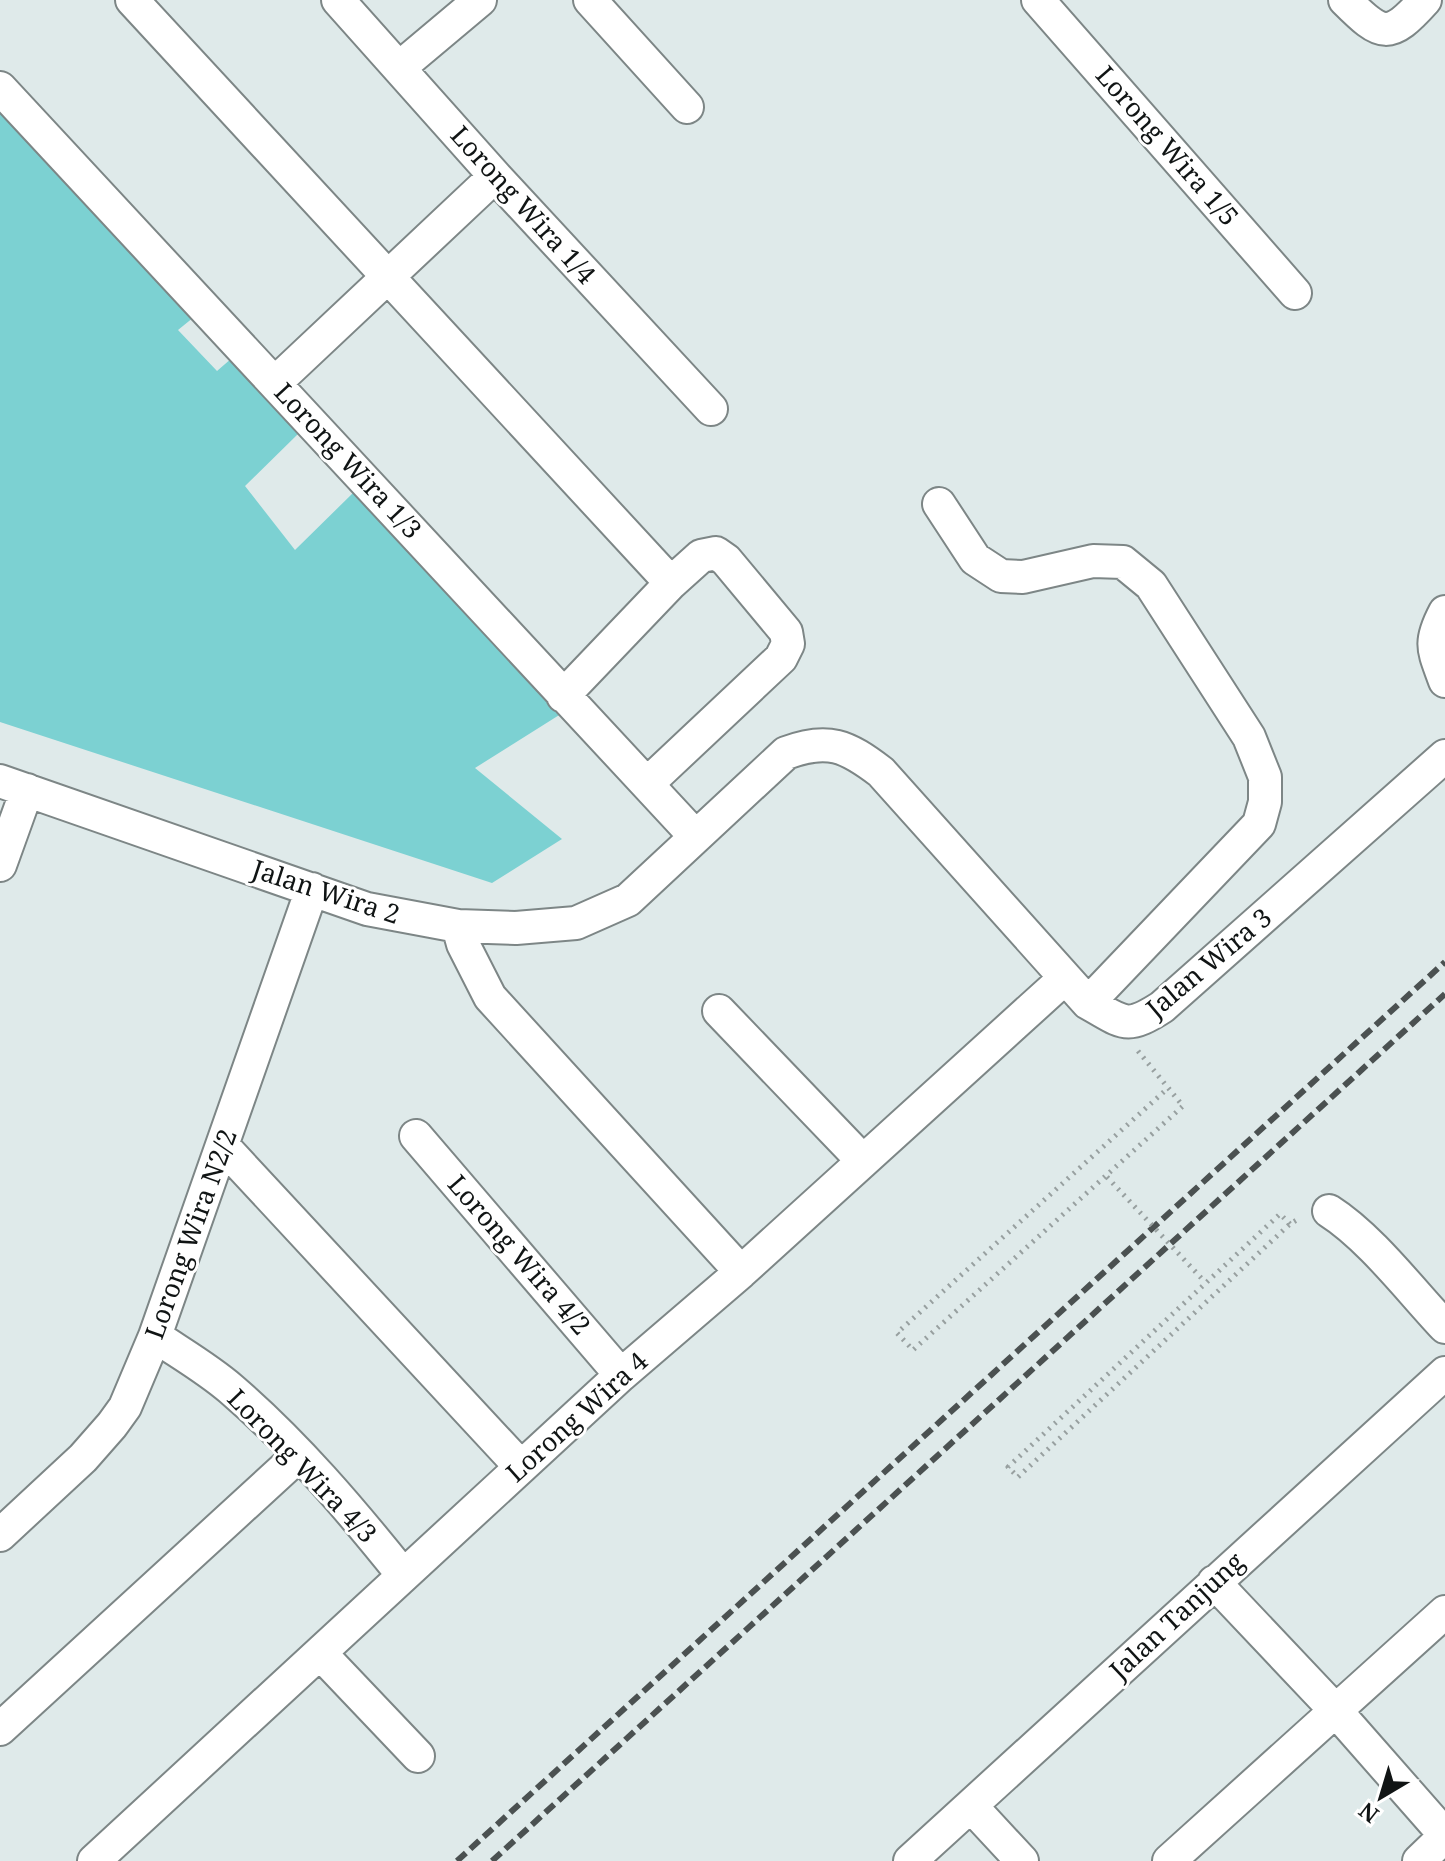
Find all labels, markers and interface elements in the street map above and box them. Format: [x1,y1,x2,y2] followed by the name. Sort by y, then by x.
[1088,58,1247,233] street label: Lorong Wira 1/5
[443,118,605,291] street label: Lorong Wira 1/4
[267,374,431,546] street label: Lorong Wira 1/3
[247,850,405,932] street label: Jalan Wira 2
[1137,899,1279,1026] street label: Jalan Wira 3
[135,1124,245,1344] street label: Lorong Wira N2/2
[440,1167,599,1342] street label: Lorong Wira 4/2
[498,1343,655,1490] street label: Lorong Wira 4
[220,1380,386,1550] street label: Lorong Wira 4/3
[1100,1544,1251,1688] street label: Jalan Tanjung
[1341,1757,1421,1837] north arrow
[1352,1796,1384,1831] text: N

